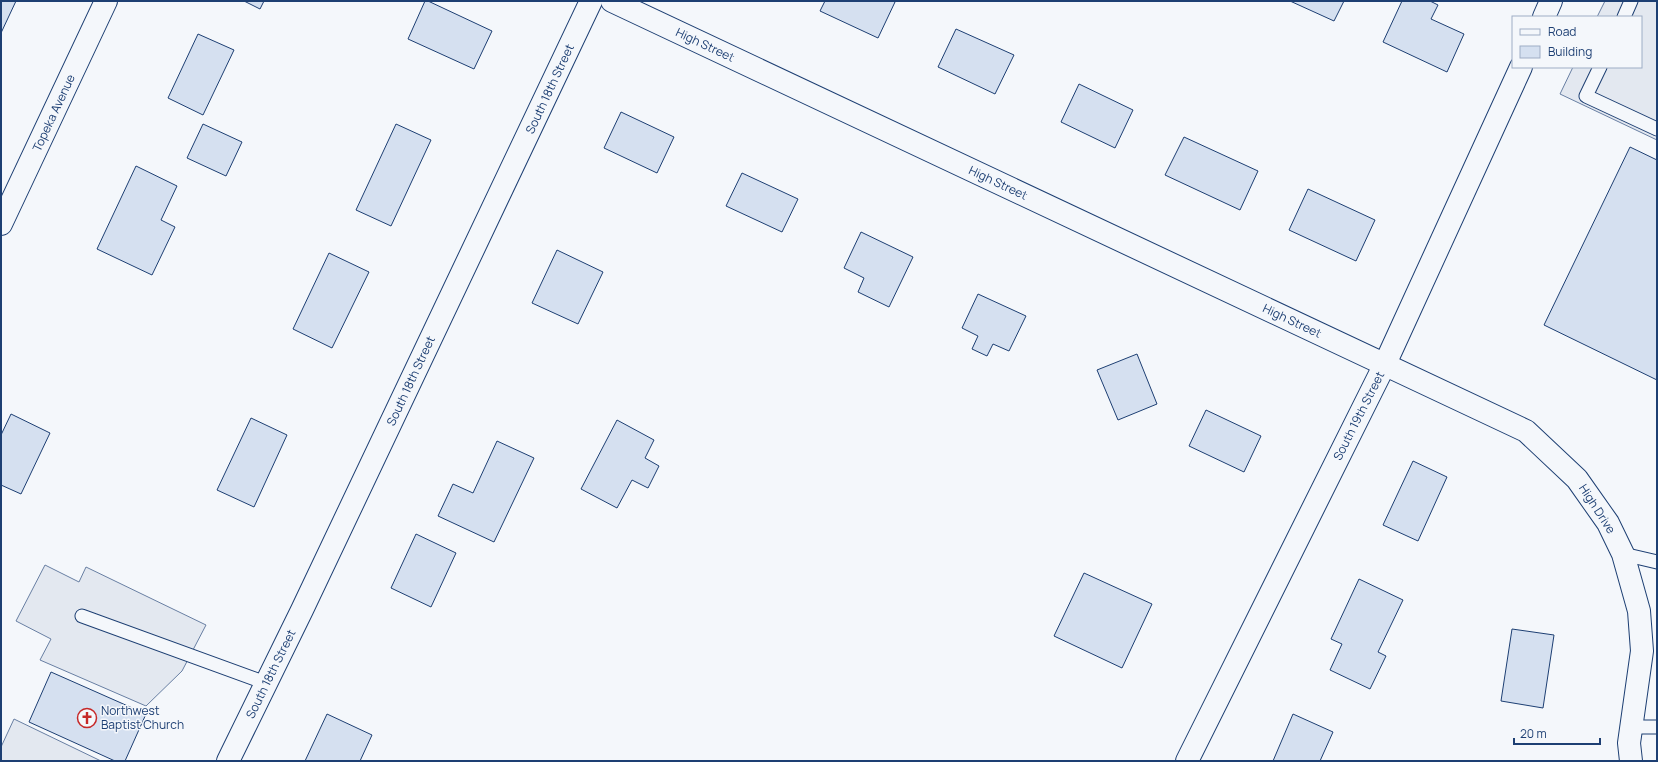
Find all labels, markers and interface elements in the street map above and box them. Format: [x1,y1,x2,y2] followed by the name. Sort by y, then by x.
[1512,16,1642,68] legend
[1548,23,1576,40] text: Road
[673,24,737,66] street label: High Street
[521,41,578,136] street label: South 18th Street
[1548,43,1592,60] text: Building
[28,71,79,154] street label: Topeka Avenue
[966,162,1030,204] street label: High Street
[1260,300,1324,342] street label: High Street
[382,333,439,428] street label: South 18th Street
[1329,368,1388,463] street label: South 19th Street
[1575,481,1620,537] street label: High Drive
[242,626,300,721] street label: South 18th Street
[101,702,184,733] place label: Northwest Baptist Church
[76,707,98,729] church icon: Northwest Baptist Church
[1514,720,1600,746] scale bar
[1520,725,1547,742] text: 20 m

